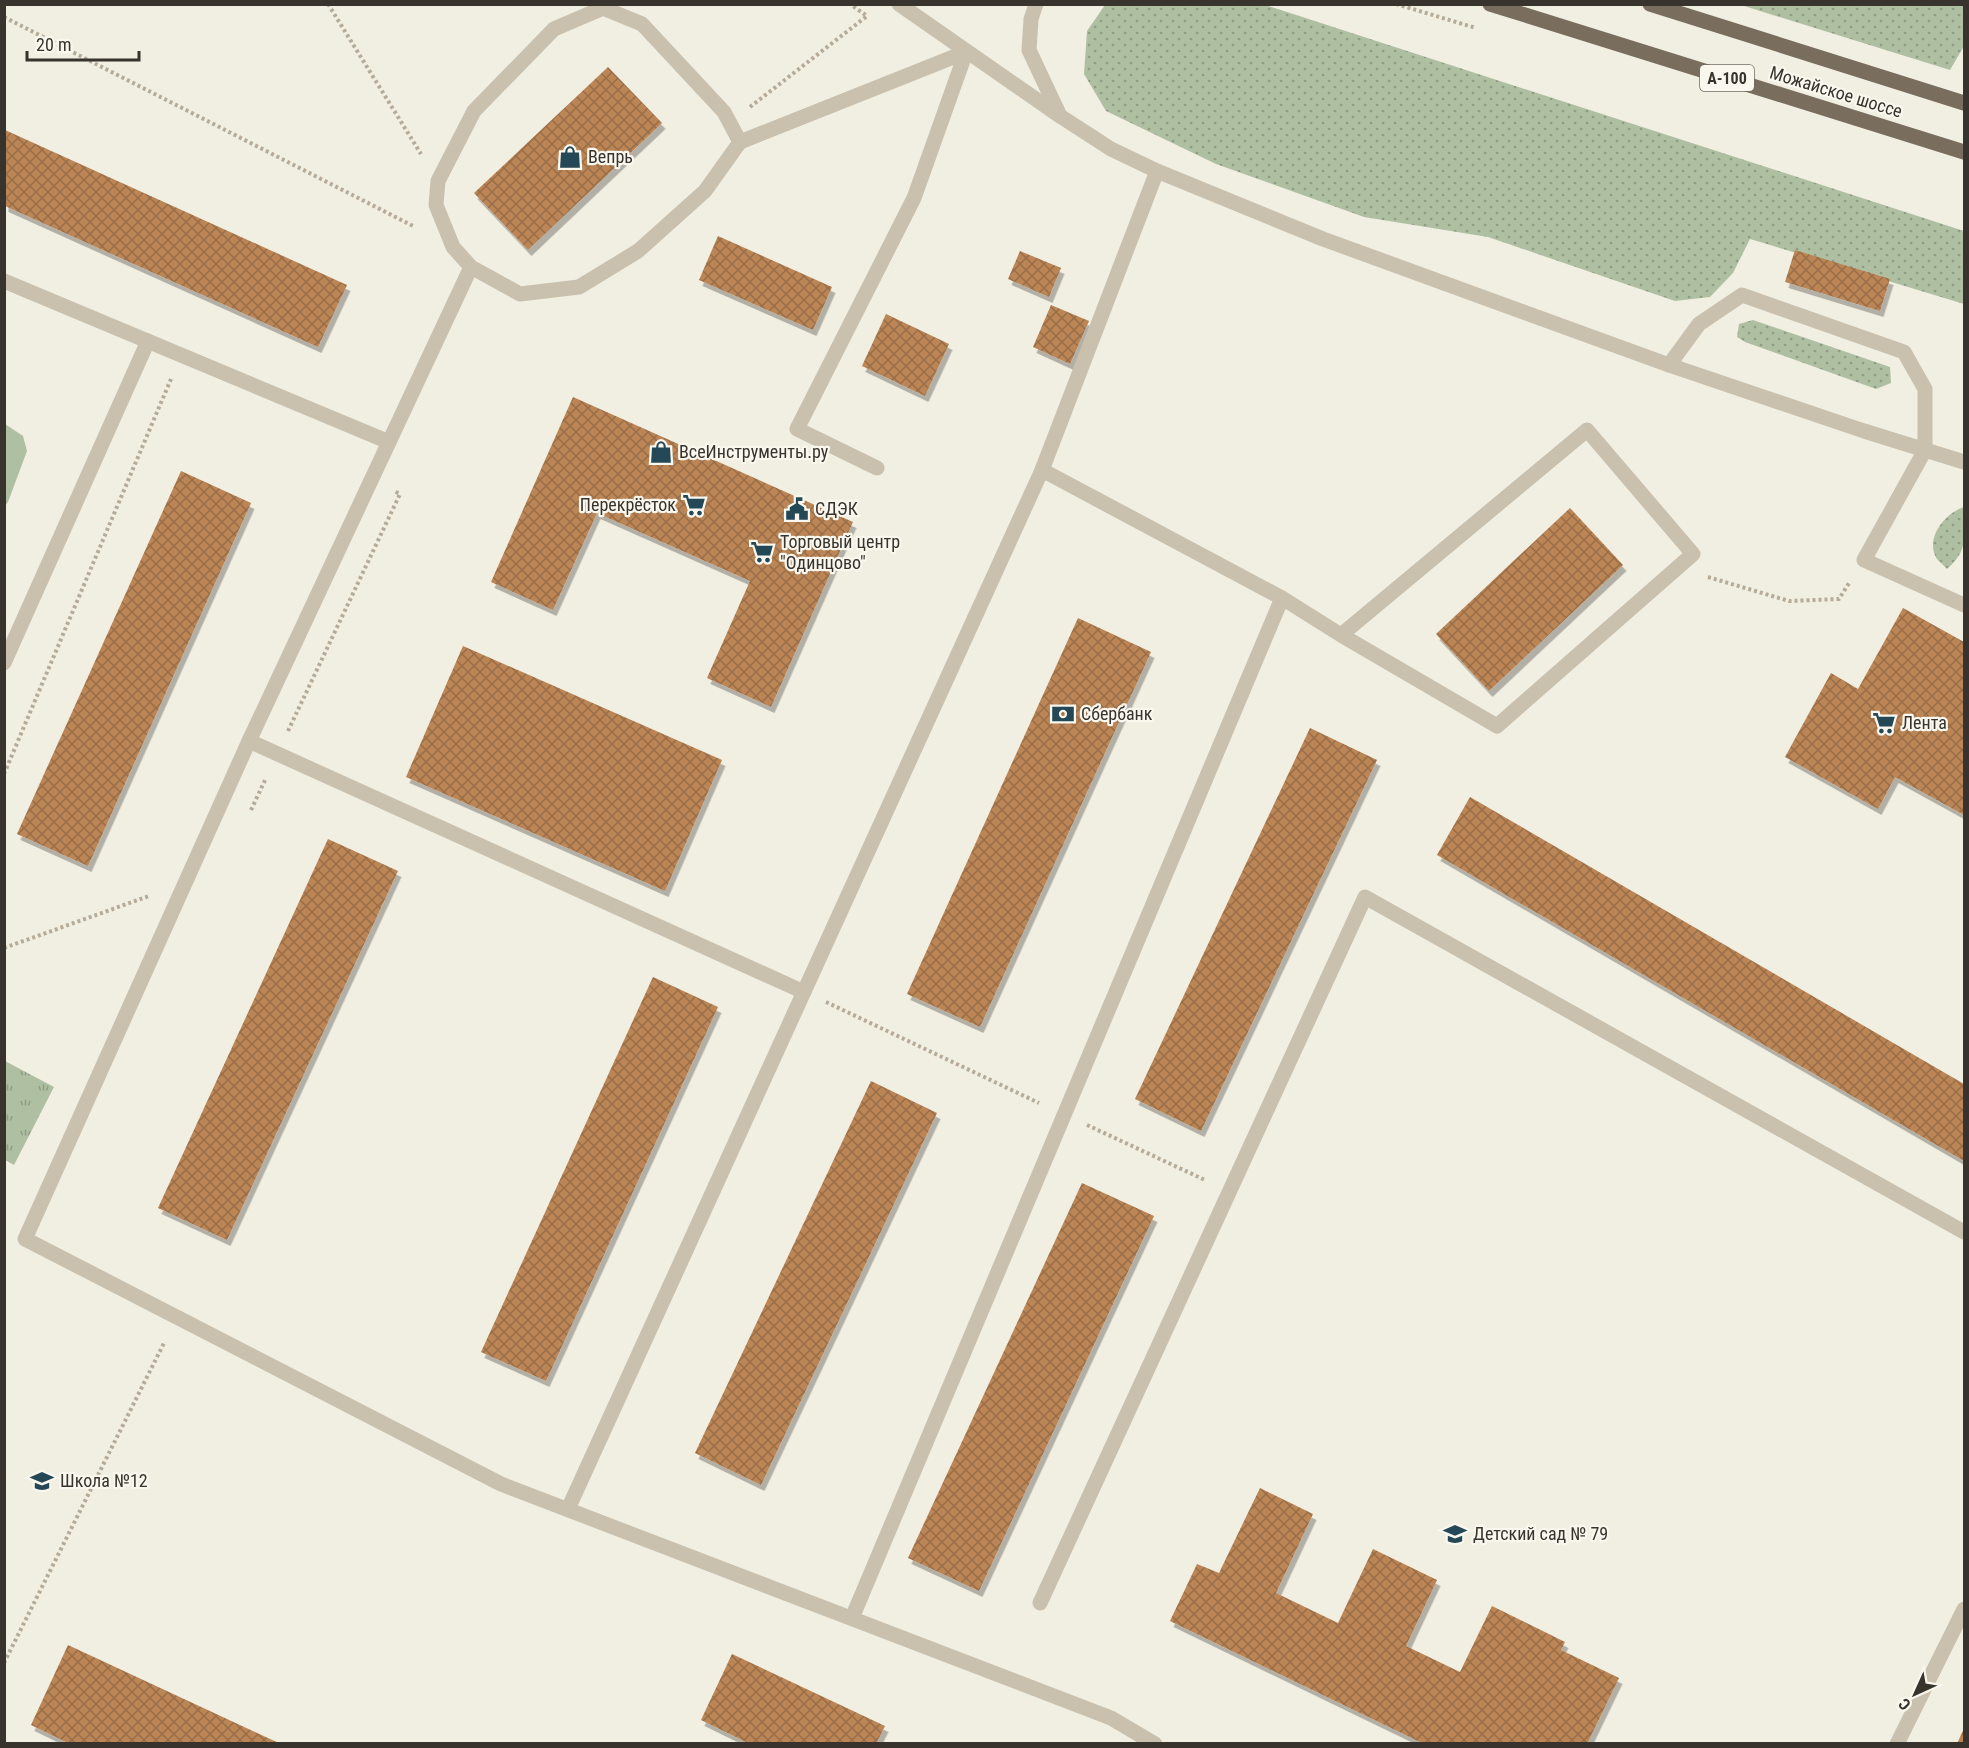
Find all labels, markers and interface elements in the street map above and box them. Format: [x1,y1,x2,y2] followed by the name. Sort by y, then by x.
[27,24,140,62] scale bar
[36,34,71,55] text: 20 m
[1767,61,1905,122] street label: Можайское шоссе
[1700,65,1754,91] road number: А-100
[557,144,583,170] shop icon: Вепрь
[588,146,633,167] place label: Вепрь
[648,439,674,465] shop icon: ВсеИнструменты.ру
[679,441,829,462] place label: ВсеИнструменты.ру
[681,492,707,518] supermarket icon: Перекрёсток
[580,494,676,515] place label: Перекрёсток
[784,496,810,522] public building icon: СДЭК
[815,498,858,519] place label: СДЭК
[780,531,900,573] place label: Торговый центр "Одинцово"
[749,539,775,565] supermarket icon: Торговый центр "Одинцово"
[1050,701,1076,727] bank icon: Сбербанк
[1081,703,1153,724] place label: Сбербанк
[1871,710,1897,736] supermarket icon: Лента
[1902,712,1947,733] place label: Лента
[29,1468,55,1494] school or university icon: Школа №12
[60,1470,148,1491] place label: Школа №12
[1442,1521,1468,1547] school or university icon: Детский сад № 79
[1473,1523,1608,1544] place label: Детский сад № 79
[1885,1664,1945,1724] north arrow
[1895,1694,1915,1714] text: С

